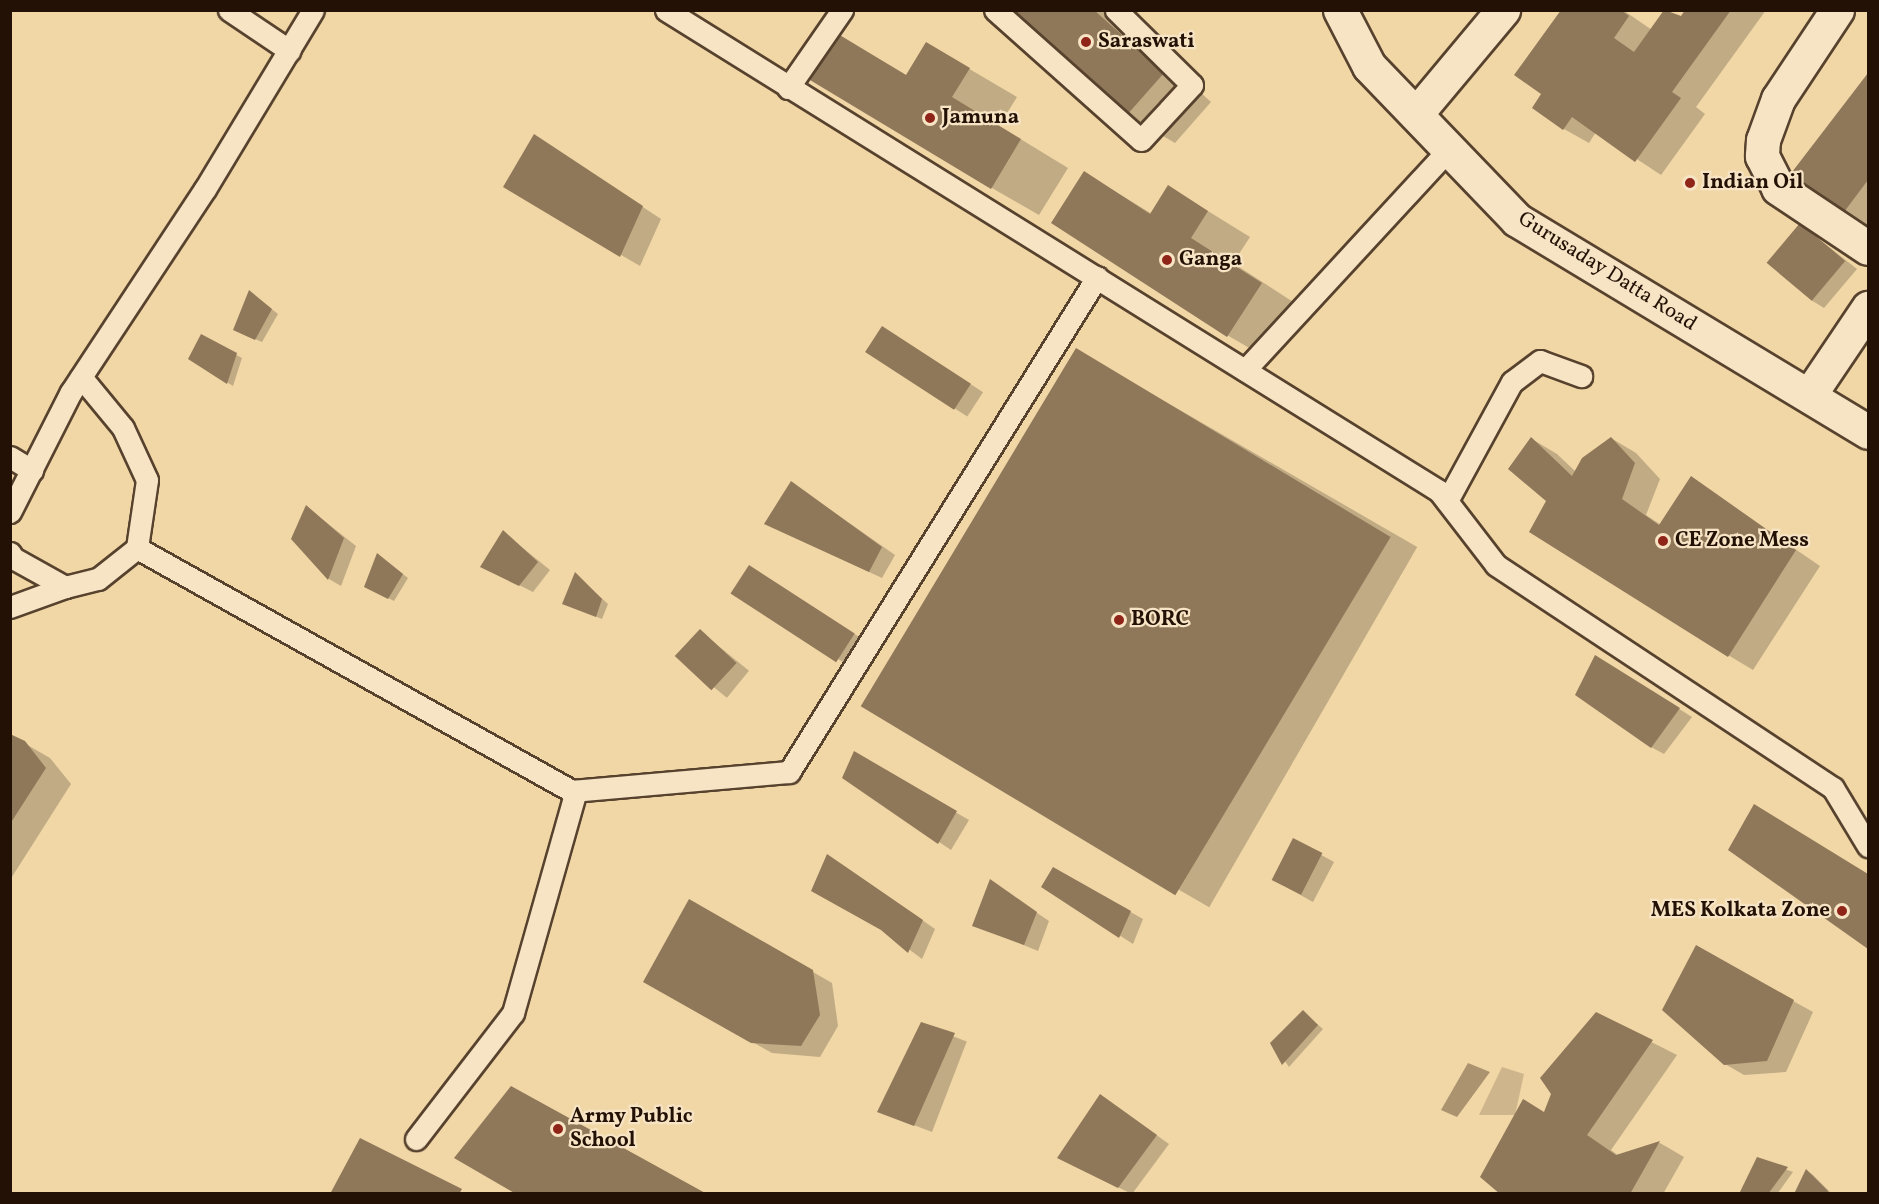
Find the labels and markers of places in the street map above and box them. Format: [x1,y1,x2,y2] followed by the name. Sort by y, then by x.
[1098,29,1195,55] place label: Saraswati
[1079,35,1093,49] marker: Saraswati
[942,105,1019,131] place label: Jamuna
[923,111,937,125] marker: Jamuna
[1702,170,1803,196] place label: Indian Oil
[1683,176,1697,190] marker: Indian Oil
[1179,247,1242,273] place label: Ganga
[1160,253,1174,267] marker: Ganga
[1675,528,1809,554] place label: CE Zone Mess
[1656,534,1670,548] marker: CE Zone Mess
[1131,607,1189,633] place label: BORC
[1112,613,1126,627] marker: BORC
[1651,898,1830,924] place label: MES Kolkata Zone
[1835,904,1849,918] marker: MES Kolkata Zone
[570,1104,693,1154] place label: Army Public School
[551,1122,565,1136] marker: Army Public School

